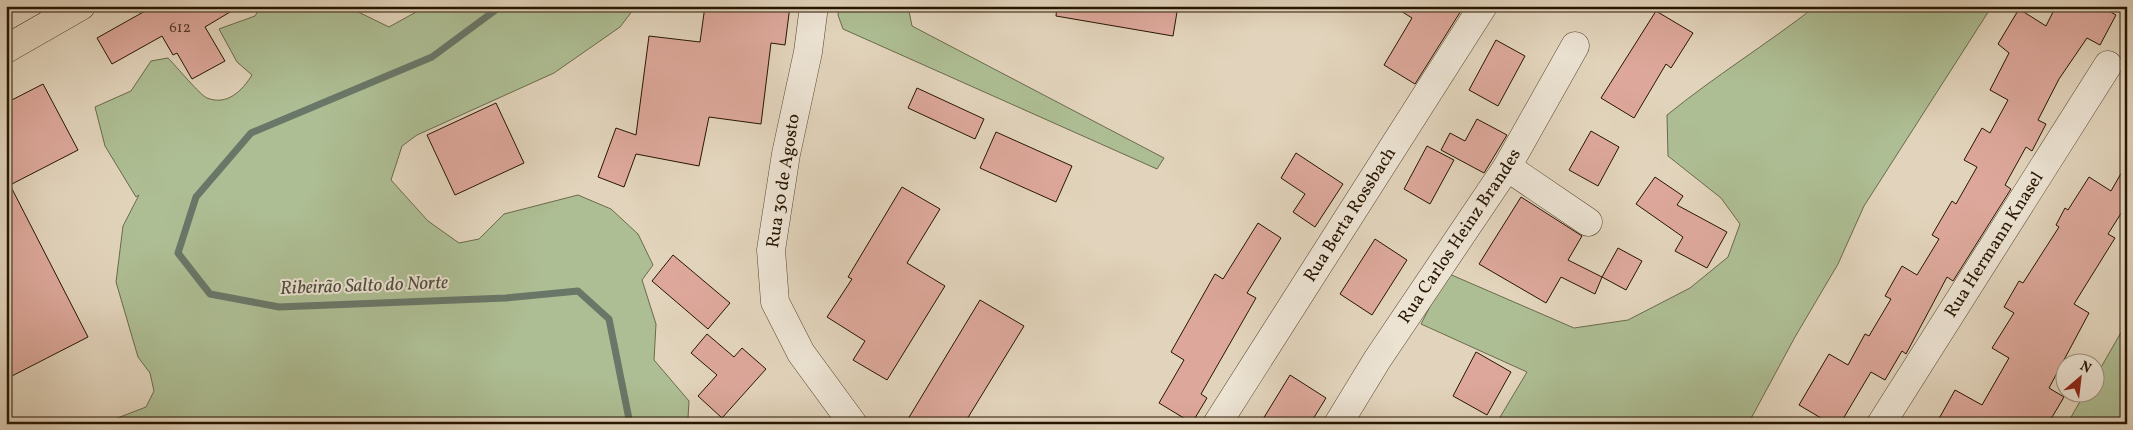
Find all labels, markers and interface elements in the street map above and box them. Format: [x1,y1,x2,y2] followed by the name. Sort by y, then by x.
[169,18,191,39] house number: 612
[761,112,807,250] street label: Rua 30 de Agosto
[1298,142,1403,287] street label: Rua Berta Rossbach
[1393,144,1527,329] street label: Rua Carlos Heinz Brandes
[1939,167,2050,323] street label: Rua Hermann Knasel
[279,270,449,302] water label: Ribeirão Salto do Norte
[2056,352,2106,402] north arrow
[2076,357,2094,379] text: N

